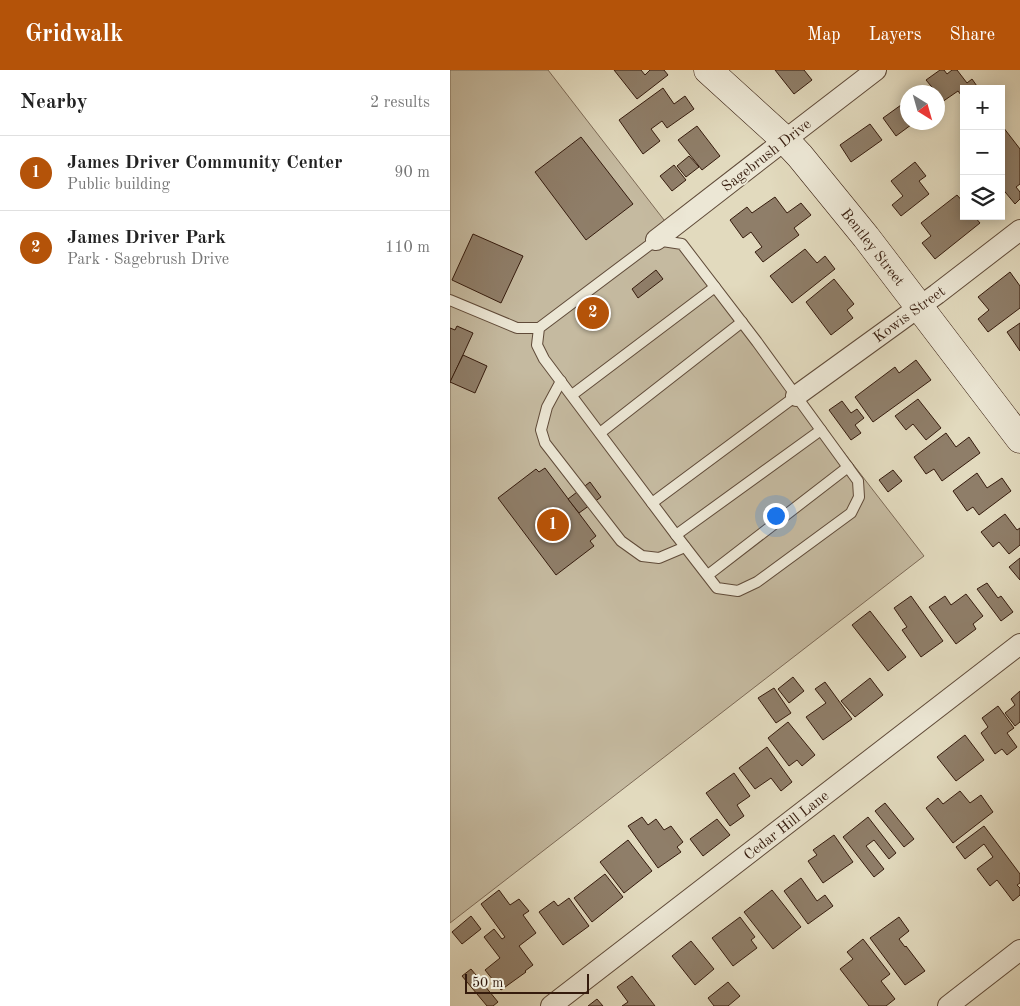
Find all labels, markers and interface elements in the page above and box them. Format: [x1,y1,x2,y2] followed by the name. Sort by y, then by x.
[25,23,123,47] text: Gridwalk
[807,26,841,44] text: Map
[869,26,921,44] text: Layers
[949,26,995,44] text: Share
[900,85,945,130] north arrow
[960,85,1005,220] map controls
[960,85,1005,130] button: +
[20,92,88,113] text: Nearby
[370,95,430,111] text: 2 results
[720,117,814,195] street label: Sagebrush Drive
[960,130,1005,175] button: −
[67,154,342,173] text: James Driver Community Center
[31,165,41,181] text: 1
[394,165,430,181] text: 90 m
[960,175,1005,220] button: layers
[67,177,170,193] text: Public building
[837,206,906,289] street label: Bentley Street
[67,229,226,248] text: James Driver Park
[31,240,41,256] text: 2
[385,240,430,256] text: 110 m
[67,252,229,268] text: Park · Sagebrush Drive
[871,284,949,346] street label: Kowis Street
[577,294,609,332] pin: 2
[763,503,789,529] your location
[537,506,569,544] pin: 1
[742,788,832,864] street label: Cedar Hill Lane
[465,971,589,994] scale bar
[472,976,503,990] text: 50 m

